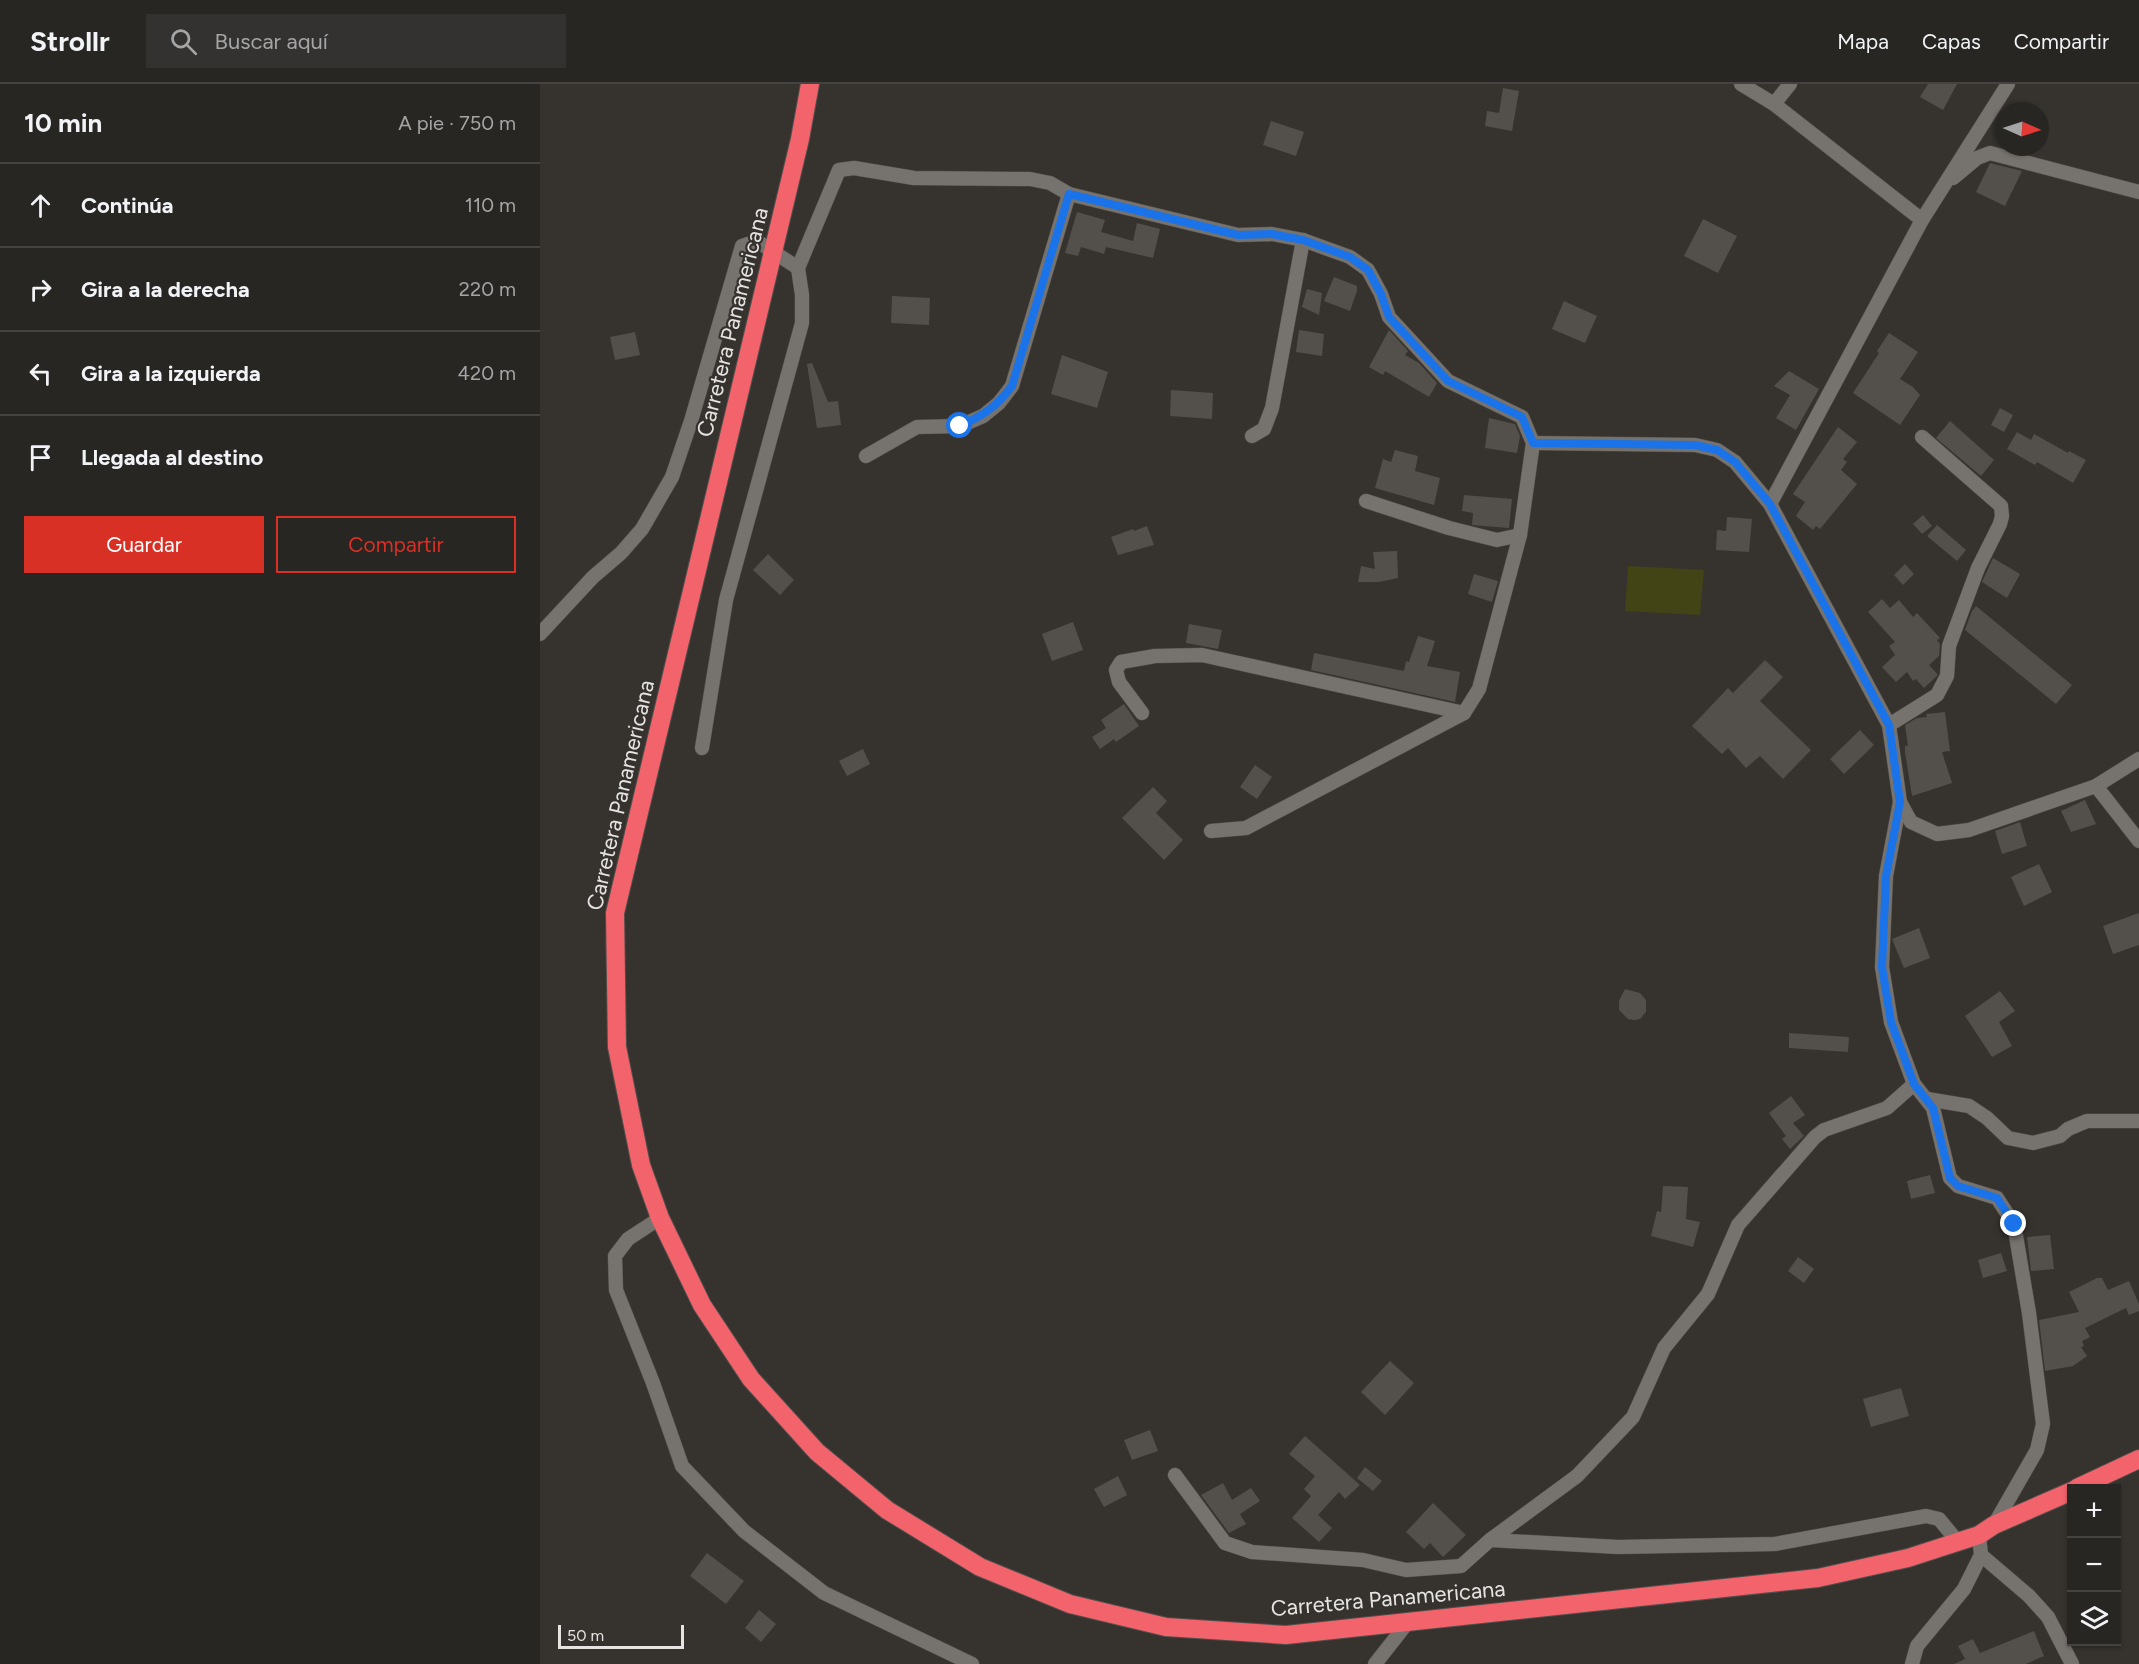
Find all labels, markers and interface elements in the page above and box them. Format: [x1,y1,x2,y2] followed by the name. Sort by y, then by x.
[146,14,566,68] search box
[30,24,110,58] text: Strollr
[167,25,200,58] icon: search
[215,28,328,55] text: Buscar aquí
[1837,29,1889,54] text: Mapa
[1922,29,1981,54] text: Capas
[2014,29,2109,54] text: Compartir
[1995,102,2049,156] north arrow
[24,107,102,139] text: 10 min
[398,111,516,135] text: A pie · 750 m
[24,189,57,222] icon: ahead
[81,192,174,219] text: Continúa
[465,193,516,217] text: 110 m
[691,205,774,440] street label: Carretera Panamericana
[24,273,57,306] icon: right
[81,276,250,303] text: Gira a la derecha
[459,277,516,301] text: 220 m
[24,357,57,390] icon: left
[81,360,261,387] text: Gira a la izquierda
[458,361,516,385] text: 420 m
[946,412,972,438] route start
[24,441,57,474] icon: arrive
[81,444,263,471] text: Llegada al destino
[24,516,264,573] button: Guardar
[276,516,516,573] button: Compartir
[581,677,660,913] street label: Carretera Panamericana
[2000,1210,2026,1236] route end
[2067,1484,2121,1646] map controls
[2067,1484,2121,1538] button: +
[2067,1538,2121,1592] button: −
[1270,1575,1507,1622] street label: Carretera Panamericana
[2067,1592,2121,1646] button: layers
[558,1622,684,1650] scale bar
[567,1626,604,1645] text: 50 m

